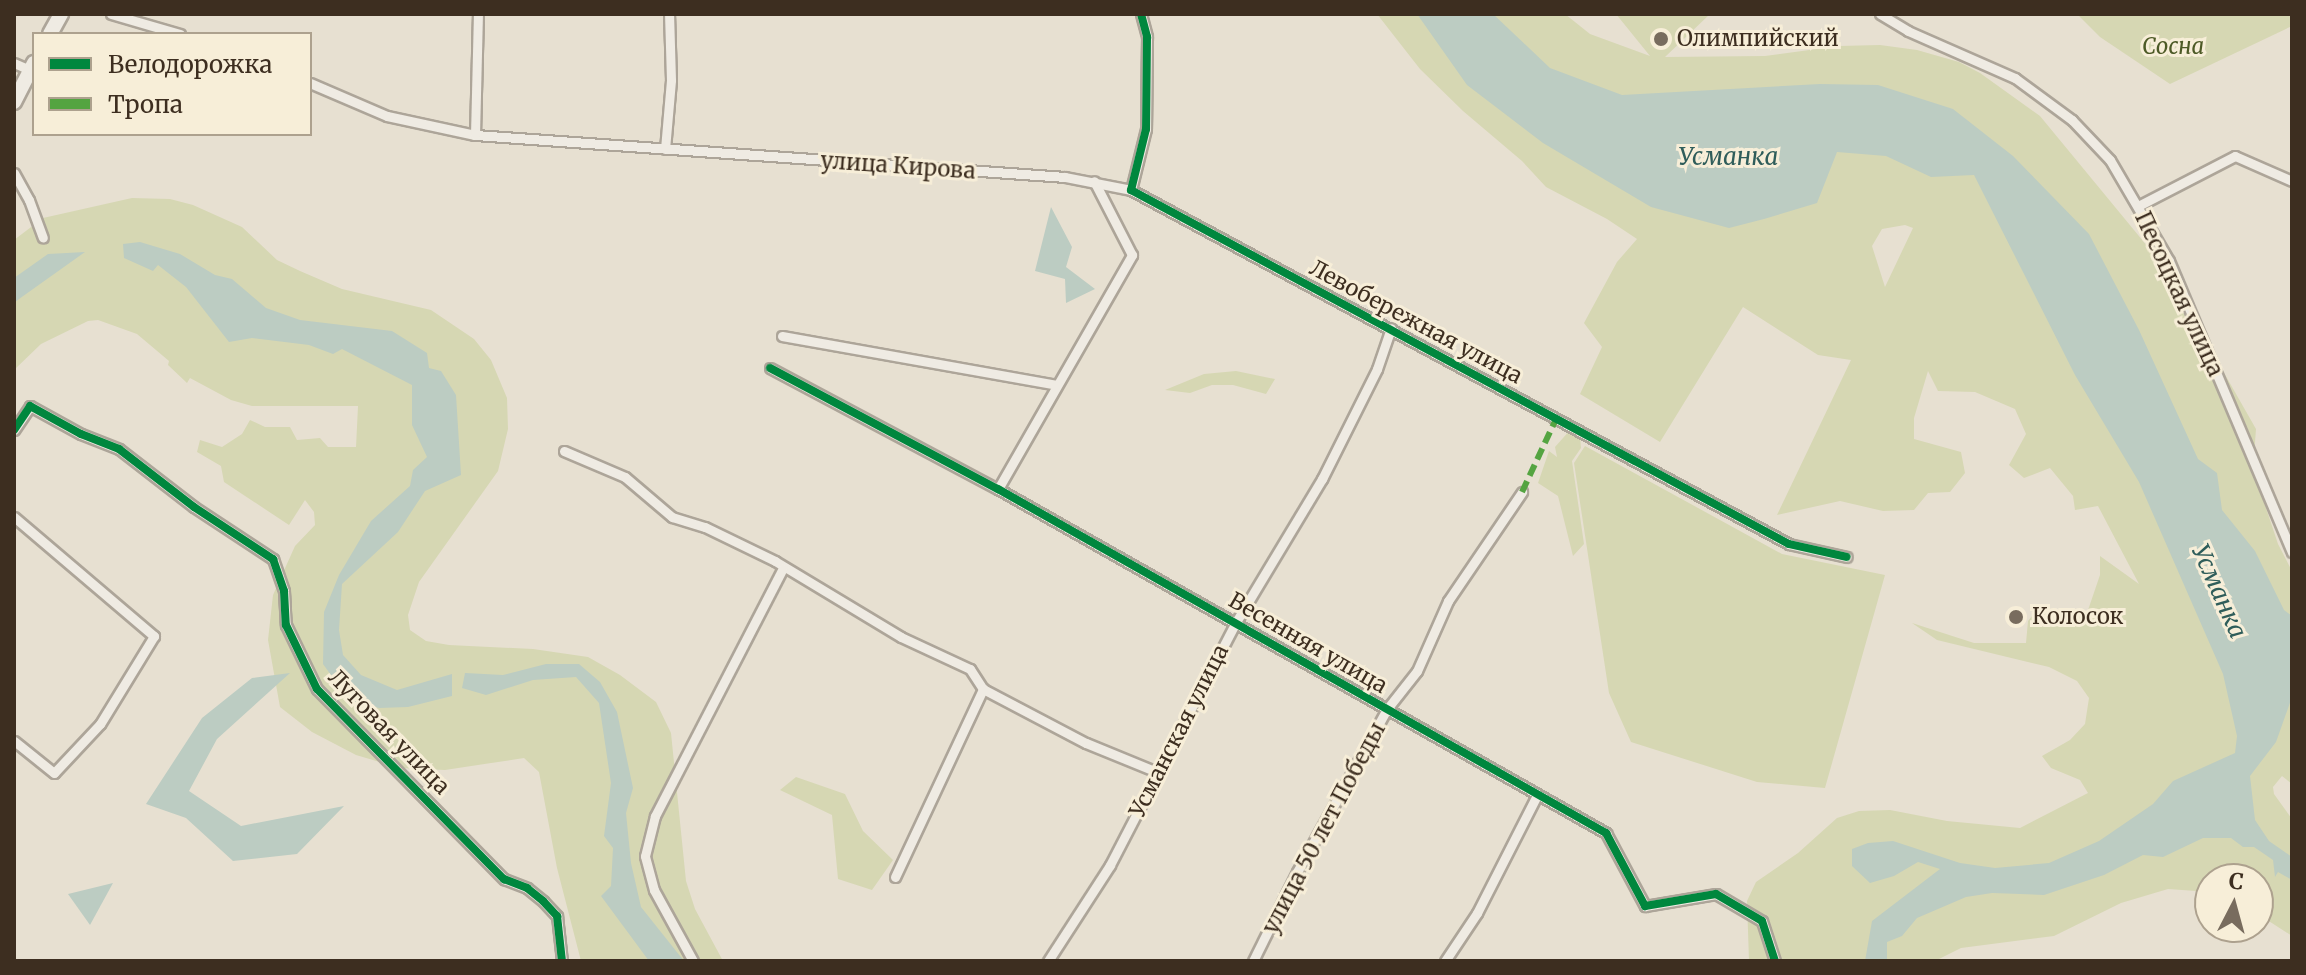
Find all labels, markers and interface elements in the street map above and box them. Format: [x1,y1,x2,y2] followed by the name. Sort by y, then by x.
[1677,26,1839,52] place label: Олимпийский
[1652,30,1670,48] marker: Олимпийский
[32,32,312,136] legend
[2142,34,2204,60] park label: Сосна
[108,49,272,80] text: Велодорожка
[108,89,183,120] text: Тропа
[1678,143,1778,171] water label: Усманка
[820,147,976,185] street label: улица Кирова
[2129,207,2229,381] street label: Песоцкая улица
[1305,255,1527,389] street label: Левобережная улица
[2185,539,2253,643] water label: Усманка
[1224,587,1392,699] street label: Весенняя улица
[2032,604,2124,630] place label: Колосок
[2007,608,2025,626] marker: Колосок
[1124,640,1234,822] street label: Усманская улица
[323,664,455,800] street label: Луговая улица
[1257,718,1391,938] street label: улица 50 лет Победы
[2194,863,2274,943] north arrow
[2228,866,2245,896] text: С

